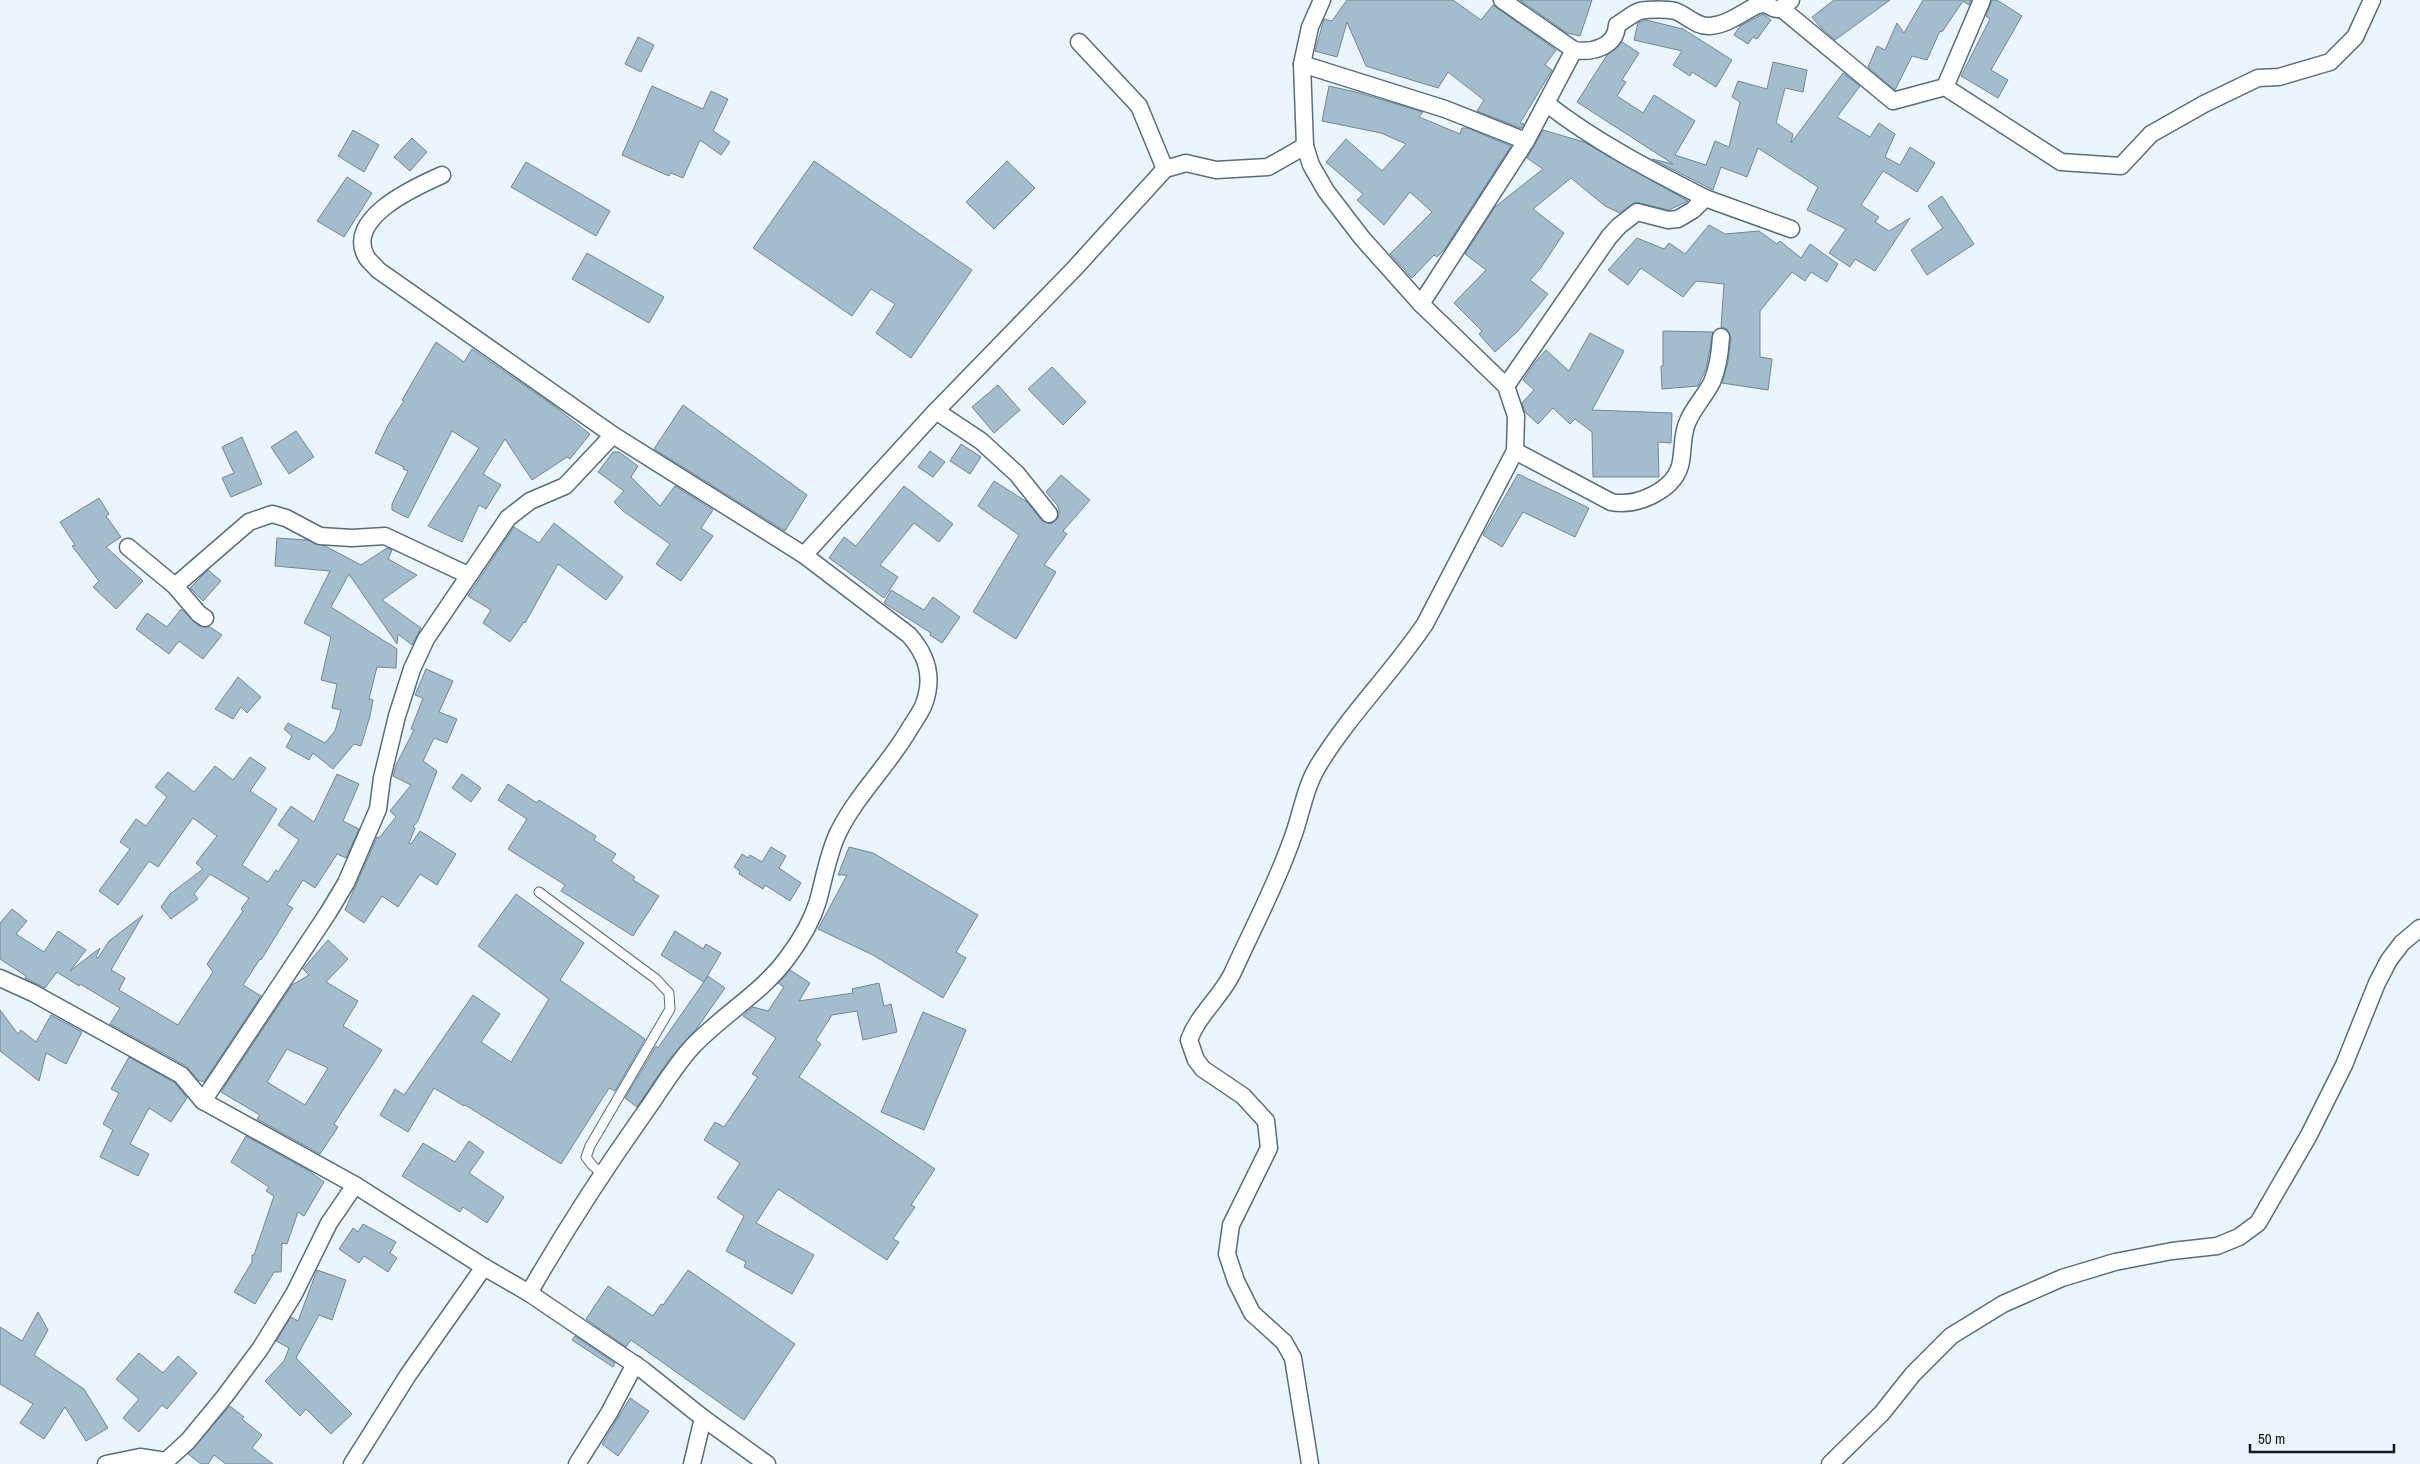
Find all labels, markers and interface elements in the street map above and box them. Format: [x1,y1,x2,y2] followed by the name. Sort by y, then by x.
[2250,1422,2394,1454] scale bar
[2258,1428,2285,1449] text: 50 m

